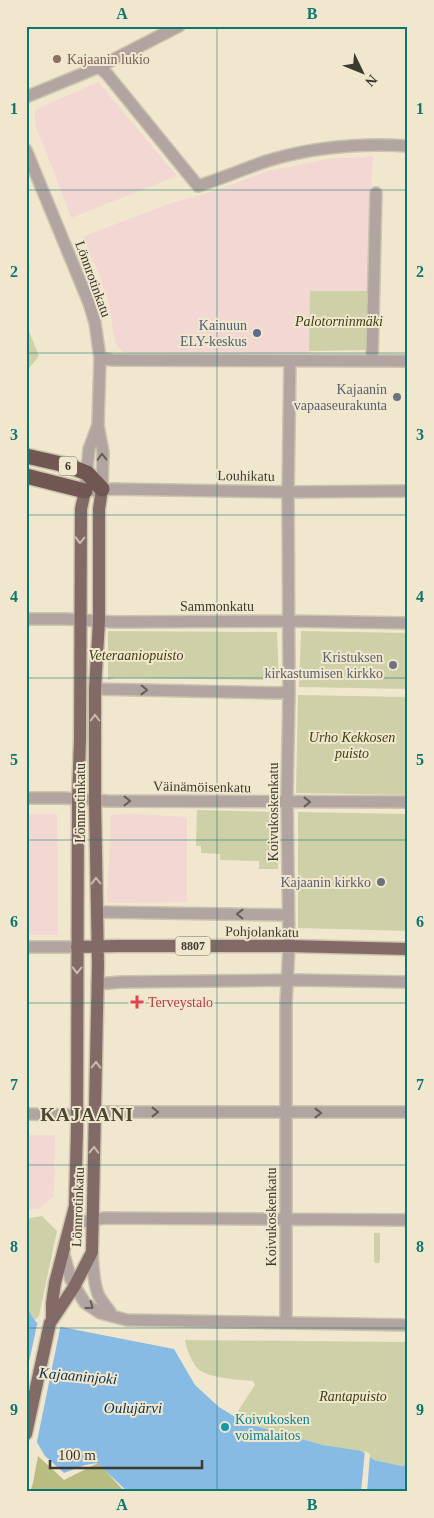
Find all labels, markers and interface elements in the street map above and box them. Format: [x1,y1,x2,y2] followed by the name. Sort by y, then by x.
[116,5,128,22] text: A
[307,5,318,22] text: B
[336,48,386,98] north arrow
[67,52,150,67] place label: Kajaanin lukio
[51,53,63,65] marker: Kajaanin lukio
[362,72,380,89] text: N
[10,100,18,117] text: 1
[416,100,424,117] text: 1
[72,239,114,319] street label: Lönnrotinkatu
[10,263,18,280] text: 2
[416,263,424,280] text: 2
[294,314,383,329] park label: Palotorninmäki
[180,318,247,349] place label: Kainuun ELY-keskus
[251,327,263,339] marker: Kainuun ELY-keskus
[294,382,388,413] place label: Kajaanin vapaaseurakunta
[391,391,403,403] marker: Kajaanin vapaaseurakunta
[10,426,18,443] text: 3
[416,426,424,443] text: 3
[97,452,108,460] one-way arrow
[59,456,77,476] road number: 6
[217,468,275,484] street label: Louhikatu
[75,536,85,544] one-way arrow
[10,588,18,605] text: 4
[416,588,424,605] text: 4
[180,599,254,614] street label: Sammonkatu
[89,648,183,663] park label: Veteraaniopuisto
[264,650,383,681] place label: Kristuksen kirkastumisen kirkko
[387,659,399,671] marker: Kristuksen kirkastumisen kirkko
[140,685,148,696] one-way arrow
[90,714,100,722] one-way arrow
[309,730,395,761] park label: Urho Kekkosen puisto
[10,751,18,768] text: 5
[416,751,424,768] text: 5
[73,763,88,843] street label: Lönnrotinkatu
[266,763,281,861] street label: Koivukoskenkatu
[153,779,251,795] street label: Väinämöisenkatu
[123,796,131,806] one-way arrow
[303,797,311,807] one-way arrow
[280,875,371,890] place label: Kajaanin kirkko
[91,876,101,884] one-way arrow
[375,876,387,888] marker: Kajaanin kirkko
[235,909,243,919] one-way arrow
[10,913,18,930] text: 6
[416,913,424,930] text: 6
[225,924,299,940] street label: Pohjolankatu
[176,936,210,956] road number: 8807
[72,966,82,974] one-way arrow
[130,995,144,1009] marker: Terveystalo
[148,995,213,1010] place label: Terveystalo
[91,1060,101,1068] one-way arrow
[10,1076,18,1093] text: 7
[416,1076,424,1093] text: 7
[40,1104,134,1125] district label: KAJAANI
[152,1107,160,1117] one-way arrow
[314,1108,322,1118] one-way arrow
[89,1146,100,1154] one-way arrow
[69,1167,87,1247] street label: Lönnrotinkatu
[264,1168,279,1266] street label: Koivukoskenkatu
[10,1238,18,1255] text: 8
[416,1238,424,1255] text: 8
[84,1300,93,1308] one-way arrow
[37,1365,118,1387] water label: Kajaaninjoki
[318,1389,387,1404] park label: Rantapuisto
[104,1400,162,1416] water label: Oulujärvi
[10,1401,18,1418] text: 9
[416,1401,424,1418] text: 9
[235,1412,310,1443] place label: Koivukosken voimalaitos
[219,1421,231,1433] marker: Koivukosken voimalaitos
[50,1438,202,1470] scale bar
[58,1447,96,1463] text: 100 m
[116,1496,128,1513] text: A
[307,1496,318,1513] text: B

